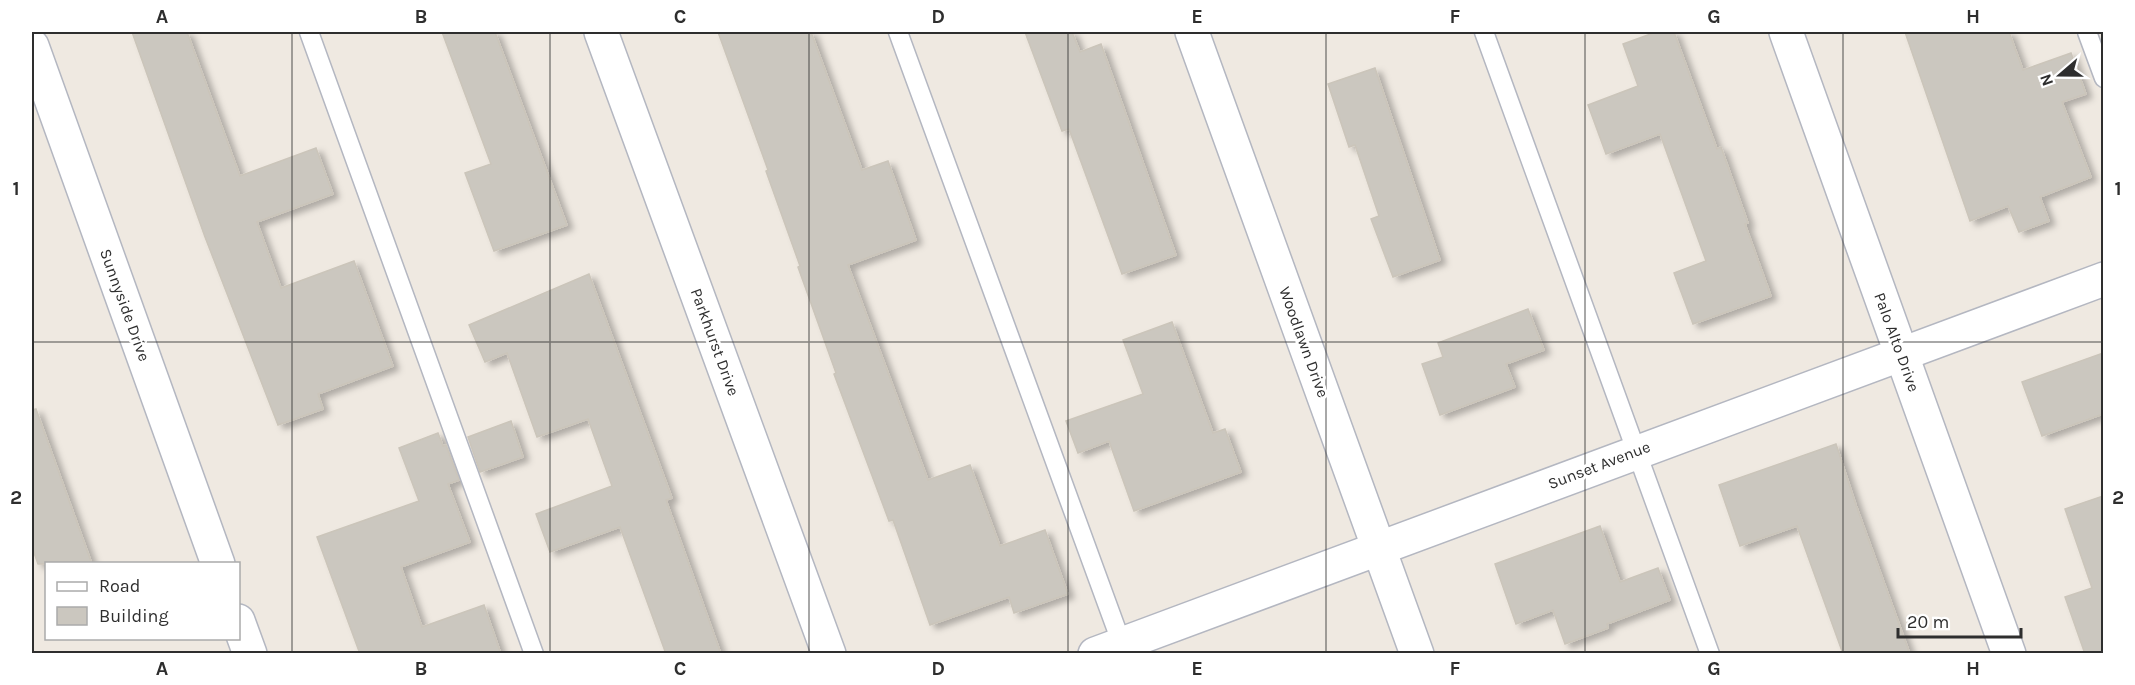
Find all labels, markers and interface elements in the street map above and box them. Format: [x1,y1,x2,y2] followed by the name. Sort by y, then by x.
[156,5,169,28] text: A
[415,5,427,28] text: B
[674,5,686,28] text: C
[931,5,945,28] text: D
[1191,5,1203,28] text: E
[1450,5,1461,28] text: F
[1707,5,1721,28] text: G
[1966,5,1980,28] text: H
[2030,45,2090,105] north arrow
[2035,71,2057,89] text: N
[12,177,20,200] text: 1
[2114,177,2122,200] text: 1
[96,246,154,364] street label: Sunnyside Drive
[1275,284,1333,400] street label: Woodlawn Drive
[687,286,743,398] street label: Parkhurst Drive
[1870,290,1924,394] street label: Palo Alto Drive
[1545,437,1653,493] street label: Sunset Avenue
[10,486,22,509] text: 2
[2112,486,2124,509] text: 2
[45,562,240,640] legend
[99,575,140,597] text: Road
[1898,601,2021,639] scale bar
[99,605,169,627] text: Building
[1907,611,1949,633] text: 20 m
[156,657,169,680] text: A
[415,657,427,680] text: B
[674,657,686,680] text: C
[931,657,945,680] text: D
[1191,657,1203,680] text: E
[1450,657,1461,680] text: F
[1707,657,1721,680] text: G
[1966,657,1980,680] text: H

